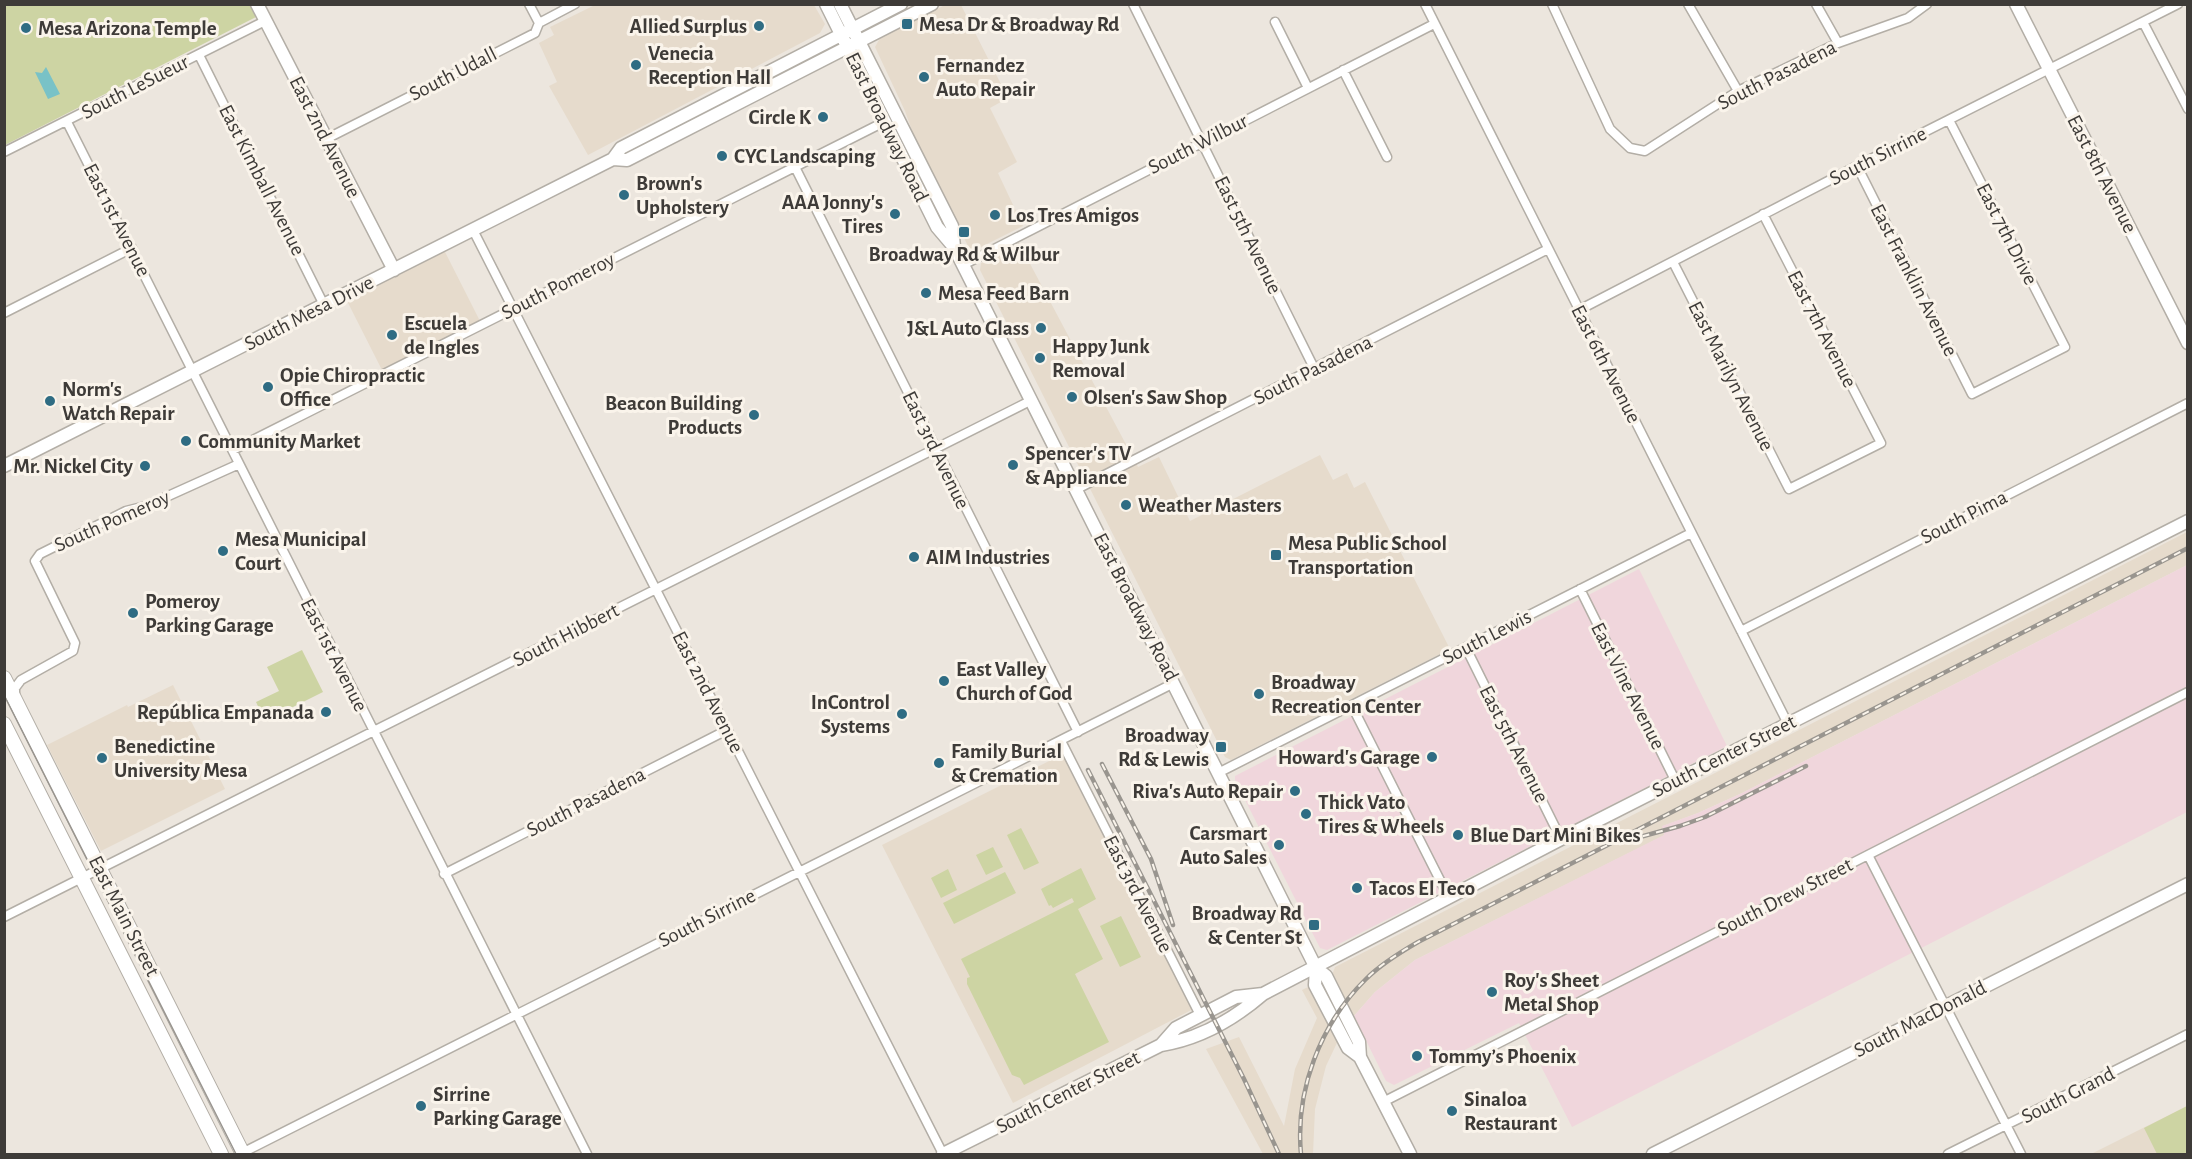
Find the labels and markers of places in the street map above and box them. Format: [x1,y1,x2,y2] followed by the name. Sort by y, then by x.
[919,14,1119,35] place label: Mesa Dr & Broadway Rd
[630,16,747,37] place label: Allied Surplus
[900,17,914,31] marker: Mesa Dr & Broadway Rd
[38,18,217,39] place label: Mesa Arizona Temple
[752,19,766,33] marker: Allied Surplus
[19,21,33,35] marker: Mesa Arizona Temple
[648,43,771,88] place label: Venecia Reception Hall
[936,55,1036,100] place label: Fernandez Auto Repair
[629,58,643,72] marker: Venecia Reception Hall
[917,70,931,84] marker: Fernandez Auto Repair
[748,107,812,128] place label: Circle K
[816,110,830,124] marker: Circle K
[734,146,876,167] place label: CYC Landscaping
[715,149,729,163] marker: CYC Landscaping
[636,173,729,218] place label: Brown's Upholstery
[617,188,631,202] marker: Brown's Upholstery
[782,192,883,237] place label: AAA Jonny's Tires
[1007,205,1139,226] place label: Los Tres Amigos
[888,207,902,221] marker: AAA Jonny's Tires
[988,208,1002,222] marker: Los Tres Amigos
[957,225,971,239] marker: Broadway Rd & Wilbur
[869,244,1060,265] place label: Broadway Rd & Wilbur
[938,283,1069,304] place label: Mesa Feed Barn
[919,286,933,300] marker: Mesa Feed Barn
[404,313,479,358] place label: Escuela de Ingles
[907,318,1029,339] place label: J&L Auto Glass
[1034,321,1048,335] marker: J&L Auto Glass
[385,328,399,342] marker: Escuela de Ingles
[1052,336,1150,381] place label: Happy Junk Removal
[1033,351,1047,365] marker: Happy Junk Removal
[280,365,425,410] place label: Opie Chiropractic Office
[62,379,175,424] place label: Norm's Watch Repair
[261,380,275,394] marker: Opie Chiropractic Office
[1084,387,1227,408] place label: Olsen's Saw Shop
[1065,390,1079,404] marker: Olsen's Saw Shop
[605,393,742,438] place label: Beacon Building Products
[43,394,57,408] marker: Norm's Watch Repair
[747,408,761,422] marker: Beacon Building Products
[198,431,360,452] place label: Community Market
[179,434,193,448] marker: Community Market
[1025,443,1132,488] place label: Spencer's TV & Appliance
[13,456,134,477] place label: Mr. Nickel City
[1006,458,1020,472] marker: Spencer's TV & Appliance
[138,459,152,473] marker: Mr. Nickel City
[1138,495,1282,516] place label: Weather Masters
[1119,498,1133,512] marker: Weather Masters
[235,529,366,574] place label: Mesa Municipal Court
[1288,533,1447,578] place label: Mesa Public School Transportation
[216,544,230,558] marker: Mesa Municipal Court
[926,547,1050,568] place label: AIM Industries
[1269,548,1283,562] marker: Mesa Public School Transportation
[907,550,921,564] marker: AIM Industries
[145,591,274,636] place label: Pomeroy Parking Garage
[126,606,140,620] marker: Pomeroy Parking Garage
[956,659,1072,704] place label: East Valley Church of God
[1271,672,1421,717] place label: Broadway Recreation Center
[937,674,951,688] marker: East Valley Church of God
[1252,687,1266,701] marker: Broadway Recreation Center
[811,692,890,737] place label: InControl Systems
[137,702,314,723] place label: República Empanada
[319,705,333,719] marker: República Empanada
[895,707,909,721] marker: InControl Systems
[1118,725,1210,770] place label: Broadway Rd & Lewis
[114,736,248,781] place label: Benedictine University Mesa
[1214,740,1228,754] marker: Broadway Rd & Lewis
[951,741,1062,786] place label: Family Burial & Cremation
[1278,747,1420,768] place label: Howard's Garage
[1425,750,1439,764] marker: Howard's Garage
[95,751,109,765] marker: Benedictine University Mesa
[932,756,946,770] marker: Family Burial & Cremation
[1132,781,1284,802] place label: Riva's Auto Repair
[1288,784,1302,798] marker: Riva's Auto Repair
[1318,792,1444,837] place label: Thick Vato Tires & Wheels
[1299,807,1313,821] marker: Thick Vato Tires & Wheels
[1180,823,1267,868] place label: Carsmart Auto Sales
[1470,825,1641,846] place label: Blue Dart Mini Bikes
[1451,828,1465,842] marker: Blue Dart Mini Bikes
[1272,838,1286,852] marker: Carsmart Auto Sales
[1369,878,1475,899] place label: Tacos El Teco
[1350,881,1364,895] marker: Tacos El Teco
[1191,903,1302,948] place label: Broadway Rd & Center St
[1307,918,1321,932] marker: Broadway Rd & Center St
[1504,970,1599,1015] place label: Roy's Sheet Metal Shop
[1485,985,1499,999] marker: Roy's Sheet Metal Shop
[1429,1046,1576,1067] place label: Tommy’s Phoenix
[1410,1049,1424,1063] marker: Tommy’s Phoenix
[433,1084,562,1129] place label: Sirrine Parking Garage
[1464,1089,1557,1134] place label: Sinaloa Restaurant
[414,1099,428,1113] marker: Sirrine Parking Garage
[1445,1104,1459,1118] marker: Sinaloa Restaurant

